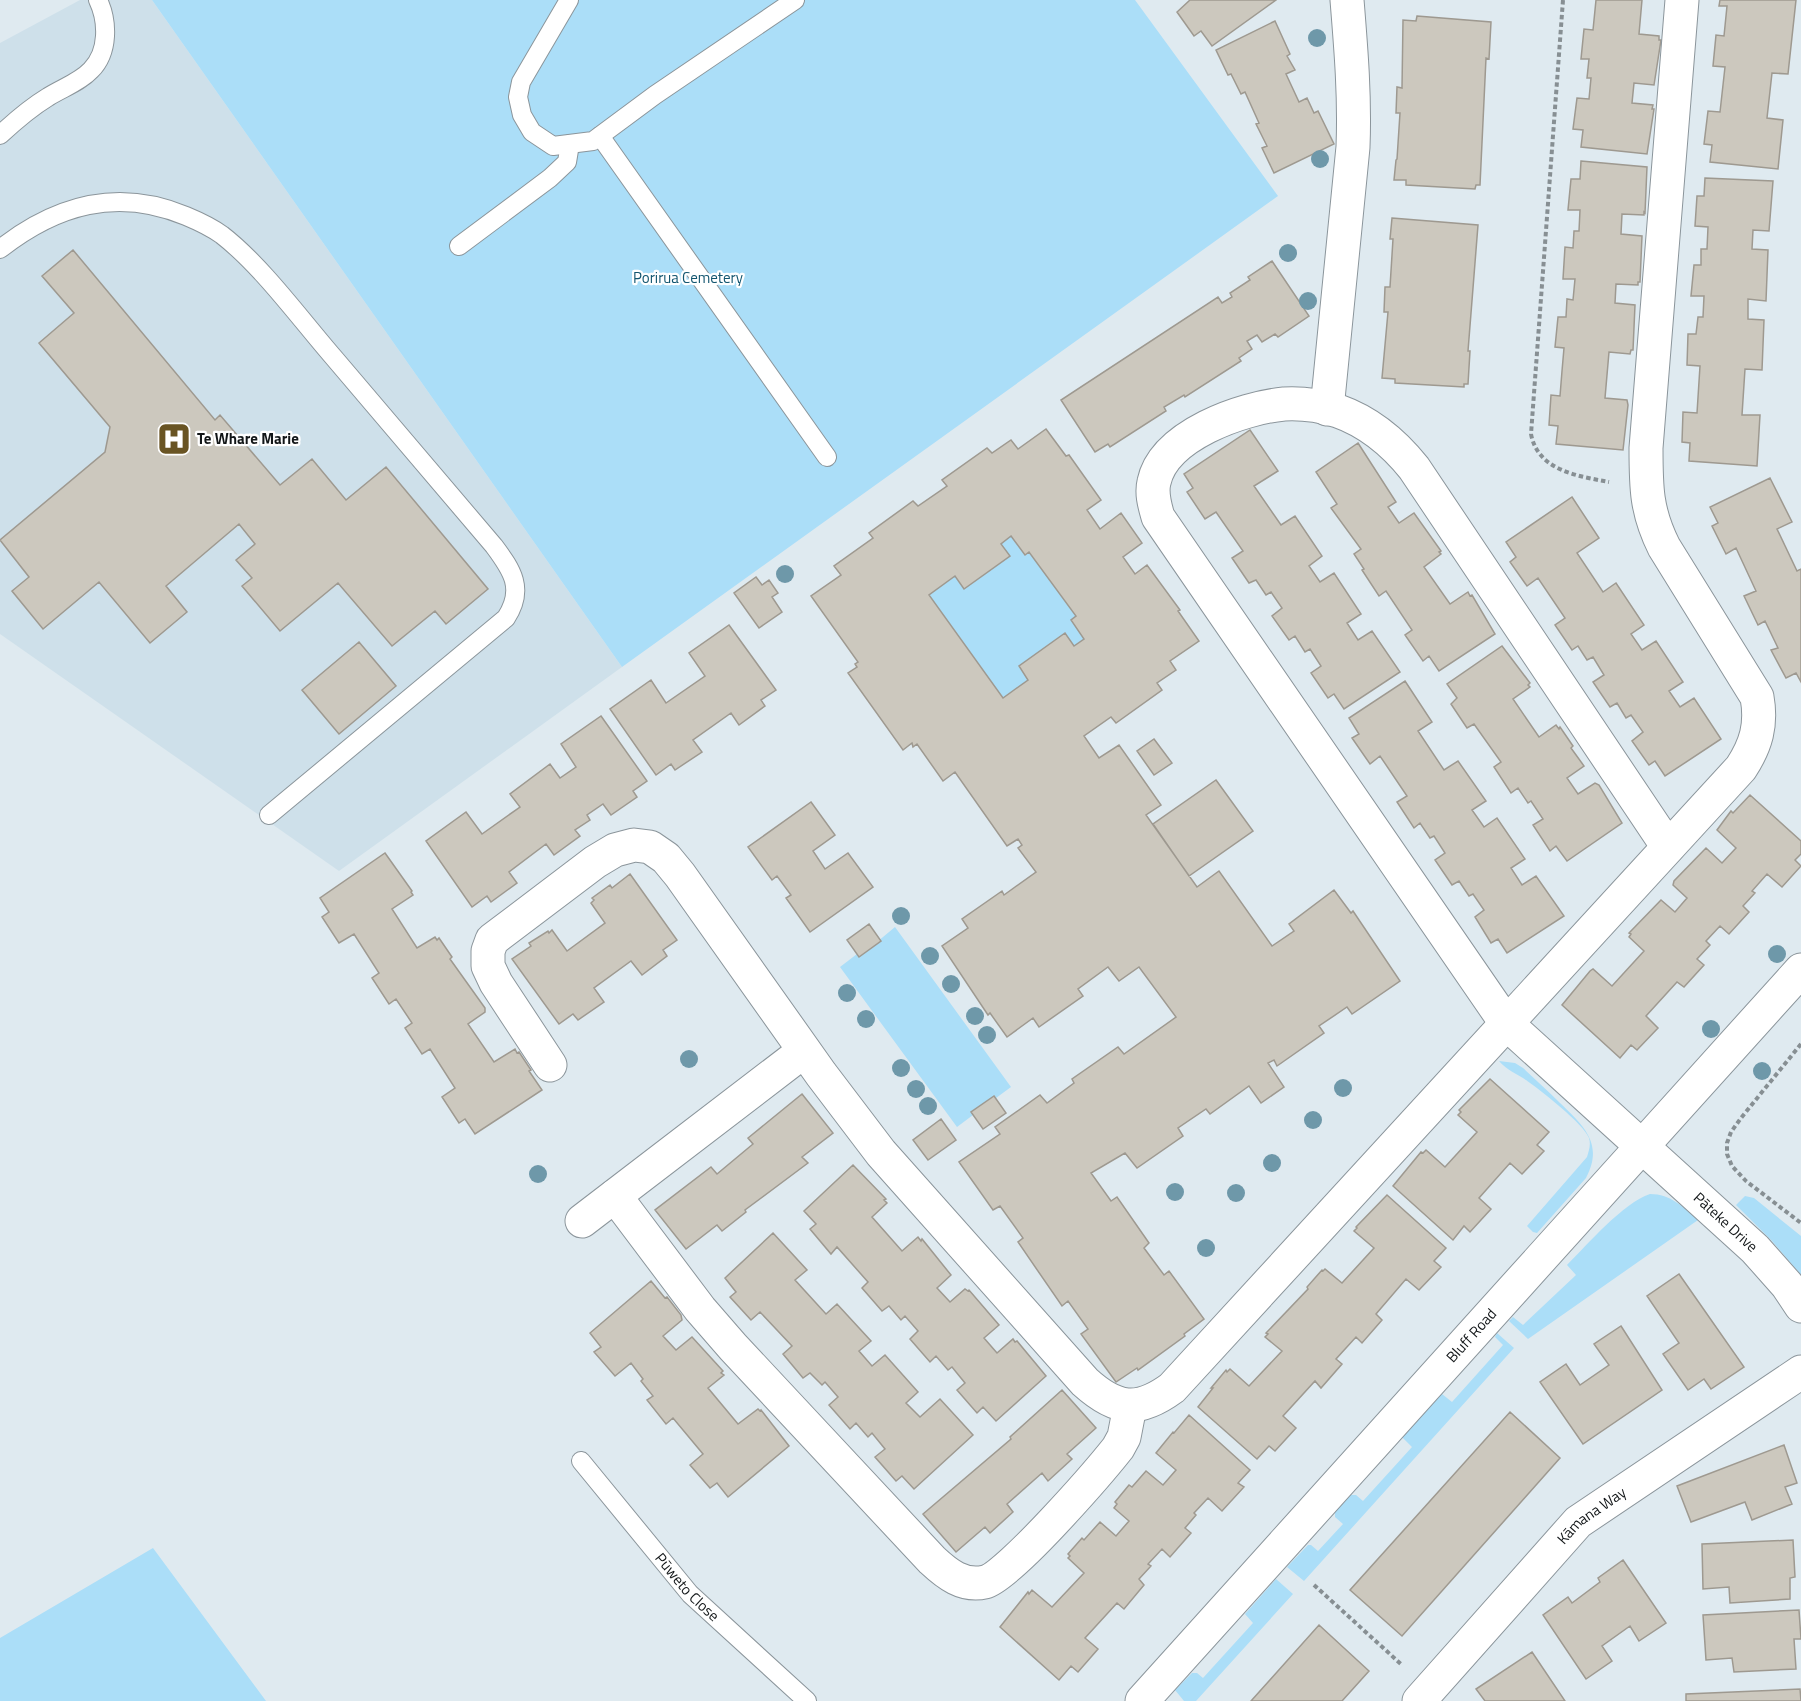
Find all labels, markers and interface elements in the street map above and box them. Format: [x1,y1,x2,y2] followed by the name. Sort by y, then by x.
[633,266,743,289] park label: Porirua Cemetery
[156,421,192,457] hospital icon: Te Whare Marie
[197,427,299,450] place label: Te Whare Marie
[1689,1187,1763,1257] street label: Pāteke Drive
[1440,1303,1502,1368] street label: Bluff Road
[1551,1481,1631,1549] street label: Kāmana Way
[650,1548,725,1627] street label: Pūweto Close

